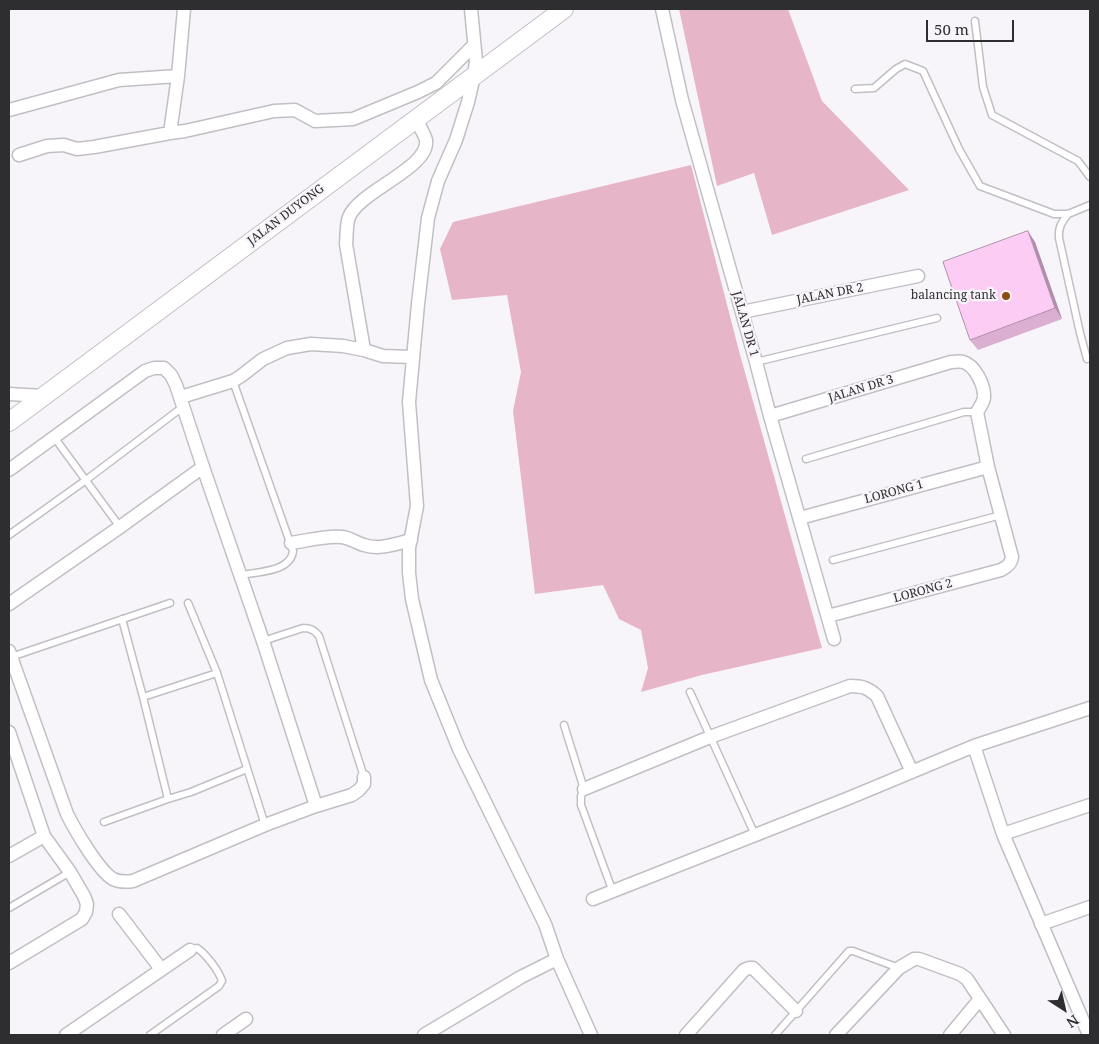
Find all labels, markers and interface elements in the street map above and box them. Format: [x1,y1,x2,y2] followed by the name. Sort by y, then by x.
[929,10,1016,42] scale bar
[934,19,969,39] text: 50 m
[245,182,327,248] street label: JALAN DUYONG
[796,281,864,307] street label: JALAN DR 2
[911,289,996,303] place label: balancing tank
[729,290,761,358] street label: JALAN DR 1
[1000,290,1012,302] marker: balancing tank
[827,372,895,406] street label: JALAN DR 3
[863,477,925,507] street label: LORONG 1
[892,576,954,606] street label: LORONG 2
[1039,984,1089,1034] north arrow
[1063,1011,1083,1033] text: N

